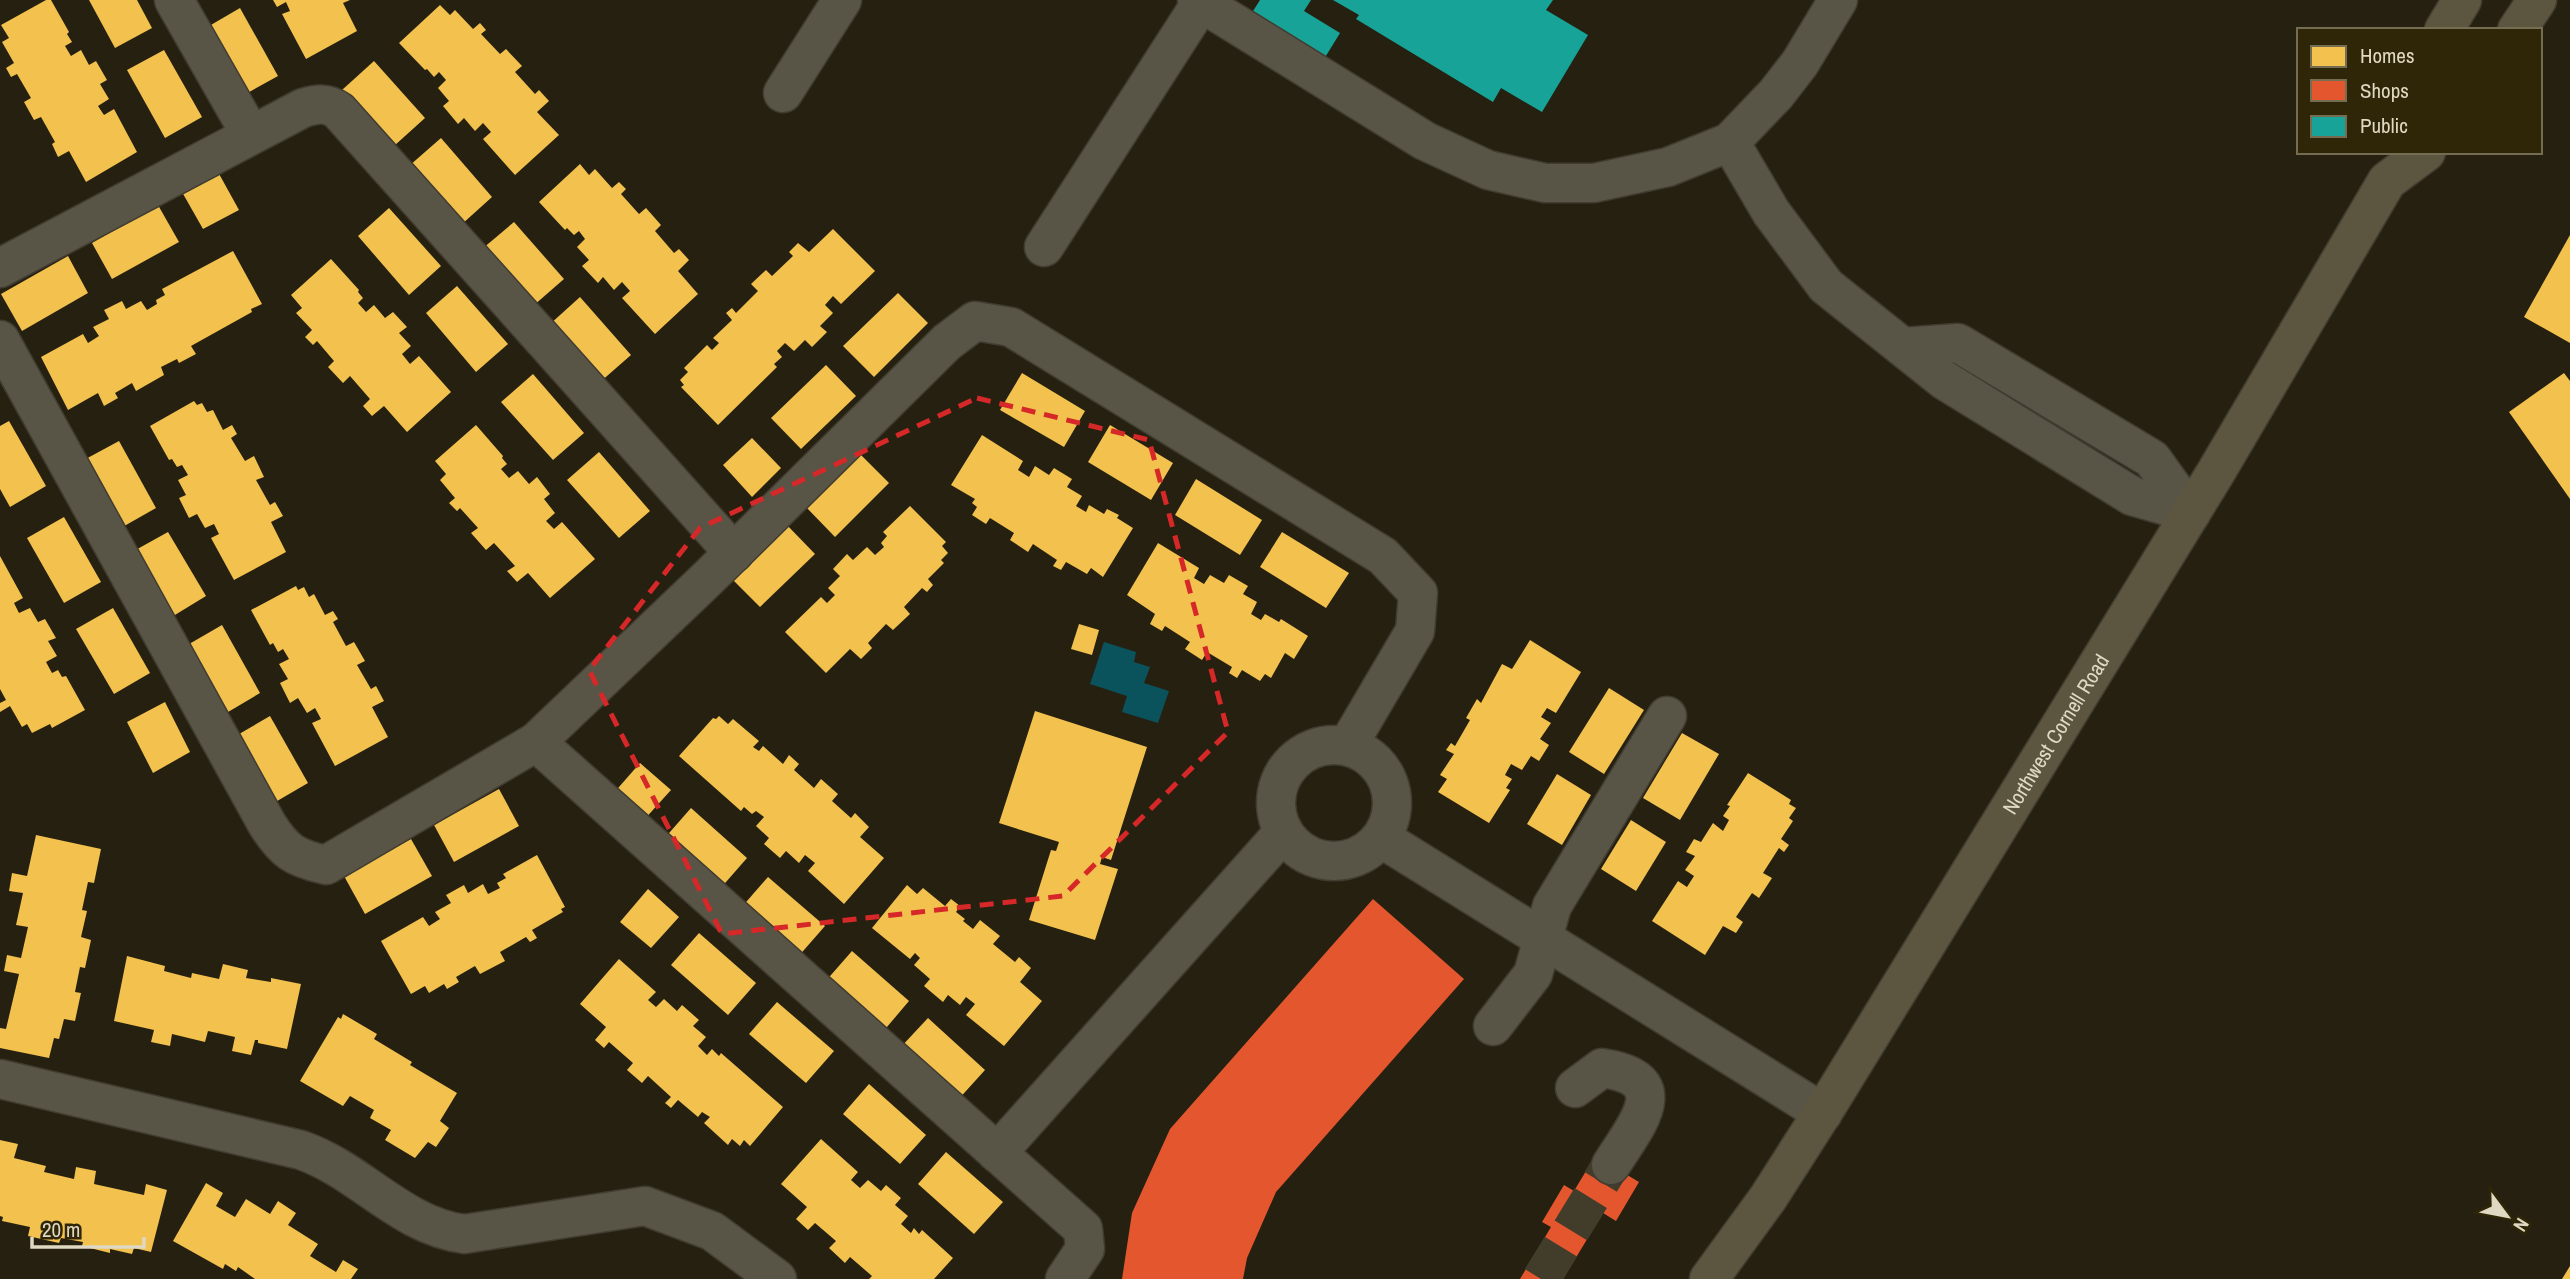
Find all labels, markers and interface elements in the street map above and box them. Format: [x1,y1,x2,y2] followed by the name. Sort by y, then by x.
[2297,28,2542,154] legend
[2360,41,2415,70] text: Homes
[2360,76,2409,105] text: Shops
[2360,111,2408,140] text: Public
[1995,648,2115,819] street label: Northwest Cornell Road
[2472,1181,2542,1251] north arrow
[32,1206,144,1250] scale bar
[2507,1213,2535,1237] text: N
[42,1215,80,1244] text: 20 m

